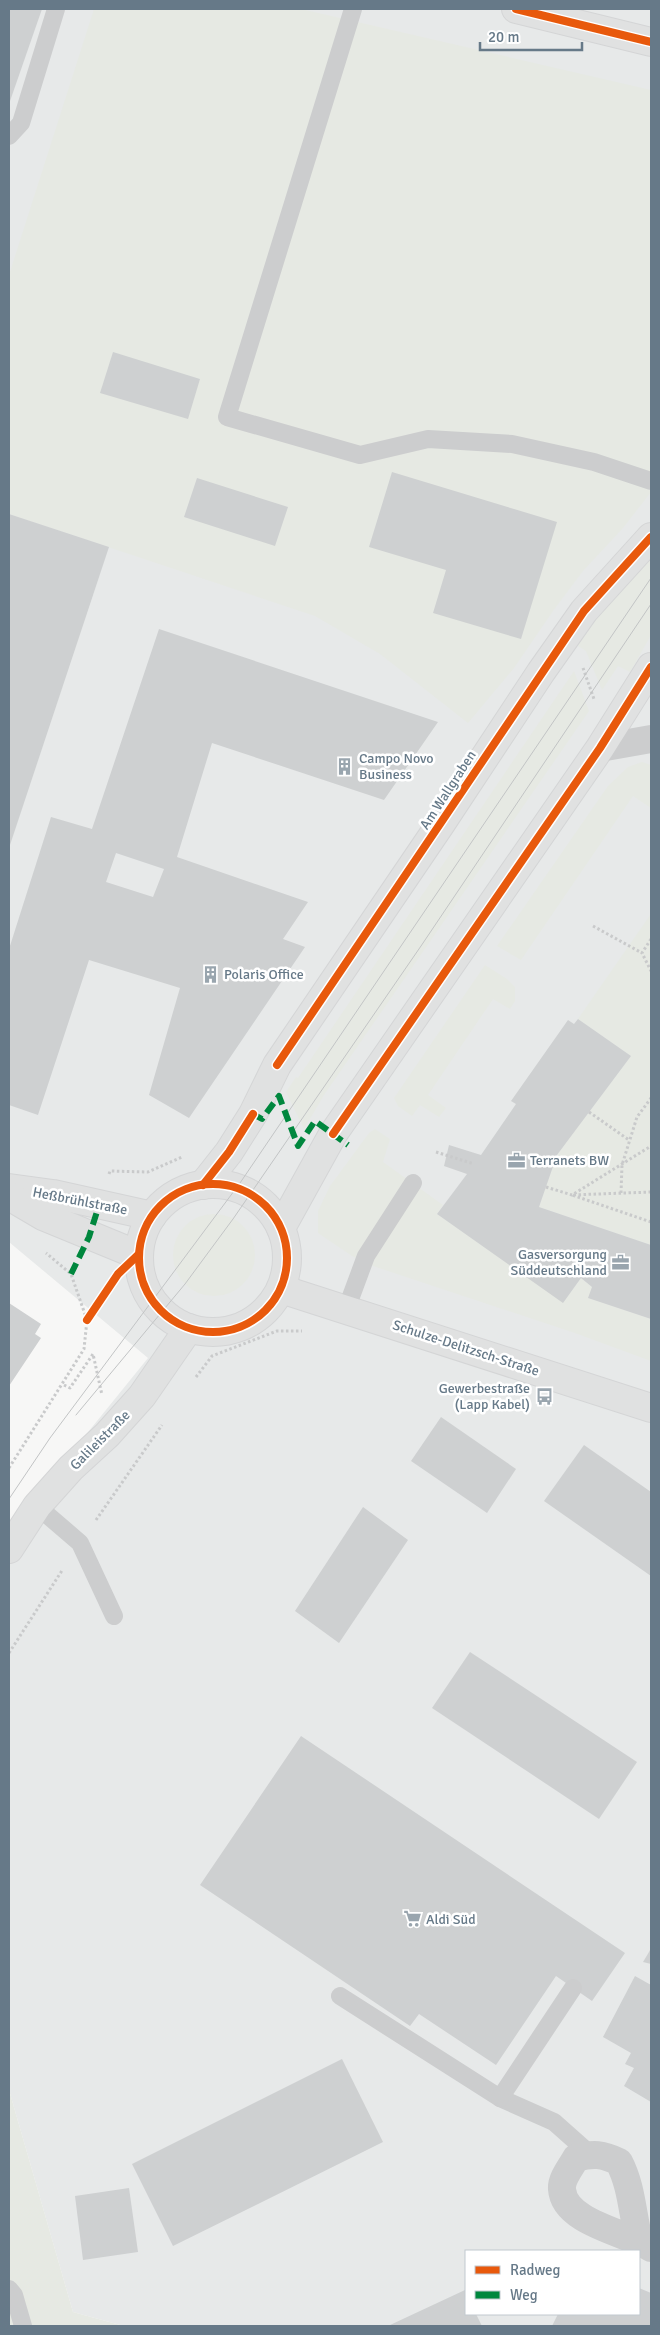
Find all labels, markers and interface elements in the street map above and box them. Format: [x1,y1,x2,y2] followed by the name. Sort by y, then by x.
[480,20,582,52] scale bar
[488,28,519,46] text: 20 m
[416,747,480,833] street label: Am Wallgraben
[359,750,434,783] place label: Campo Novo Business
[335,756,355,776] building icon: Campo Novo Business
[200,964,220,984] building icon: Polaris Office
[224,966,304,983] place label: Polaris Office
[506,1150,526,1170] office icon: Terranets BW
[530,1152,609,1169] place label: Terranets BW
[31,1183,129,1219] street label: Heßbrühlstraße
[511,1246,607,1279] place label: Gasversorgung Süddeutschland
[611,1252,631,1272] office icon: Gasversorgung Süddeutschland
[391,1316,541,1380] street label: Schulze-Delitzsch-Straße
[439,1380,530,1413] place label: Gewerbestraße (Lapp Kabel)
[534,1386,554,1406] bus stop icon: Gewerbestraße (Lapp Kabel)
[67,1407,133,1473] street label: Galileistraße
[402,1909,422,1929] supermarket icon: Aldi Süd
[426,1911,476,1928] place label: Aldi Süd
[465,2250,640,2315] legend
[510,2261,561,2279] text: Radweg
[510,2286,538,2304] text: Weg

